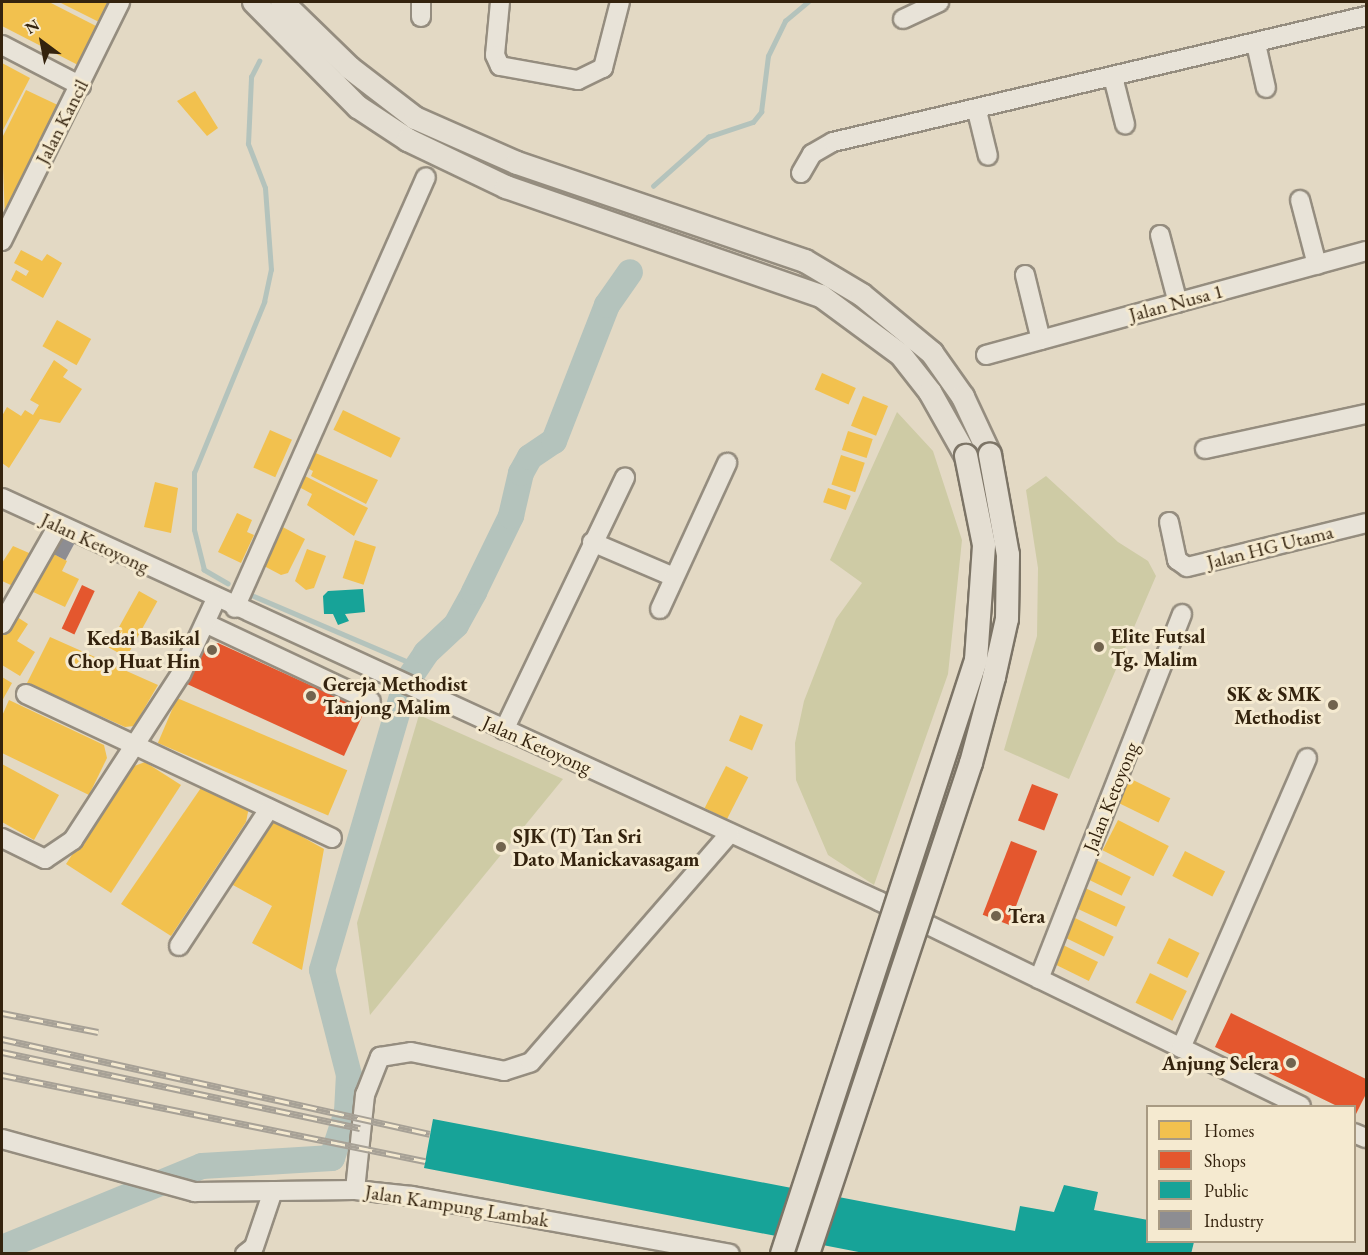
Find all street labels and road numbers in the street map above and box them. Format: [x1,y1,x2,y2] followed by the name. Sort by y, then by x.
[30,76,94,168] street label: Jalan Kancil
[1126,279,1226,327] street label: Jalan Nusa 1
[37,507,153,579] street label: Jalan Ketoyong
[1204,520,1336,574] street label: Jalan HG Utama
[479,710,595,780] street label: Jalan Ketoyong
[1078,738,1144,856] street label: Jalan Ketoyong
[363,1180,551,1232] street label: Jalan Kampung Lambak

